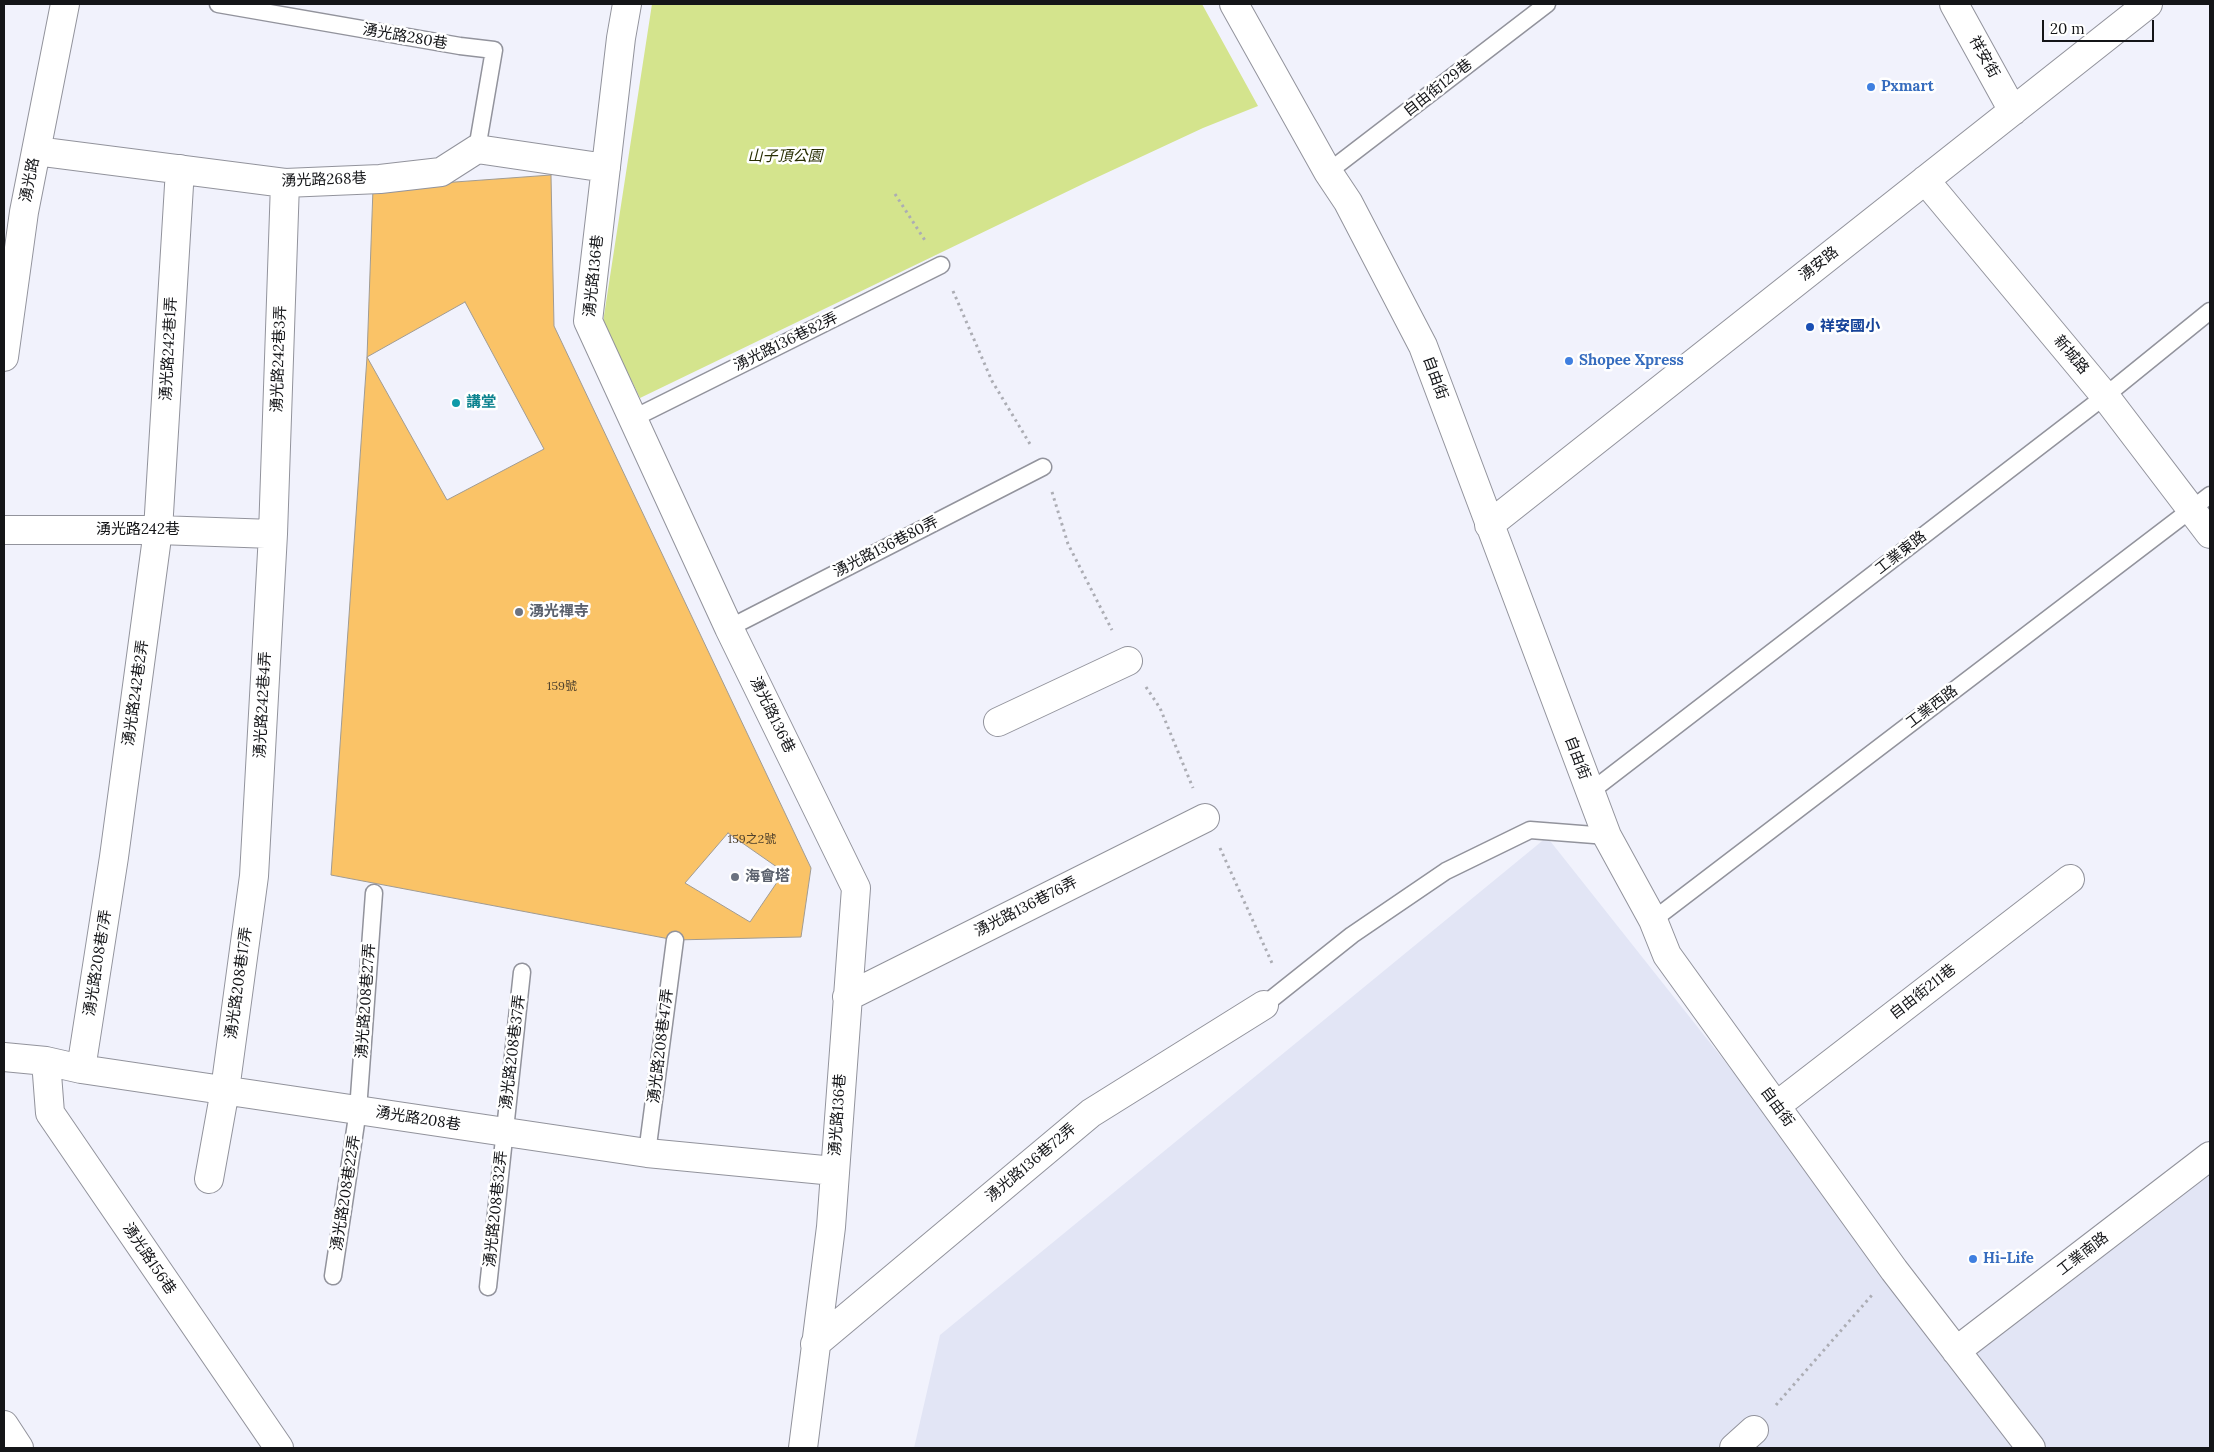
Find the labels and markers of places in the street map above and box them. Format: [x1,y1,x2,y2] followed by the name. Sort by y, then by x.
[1881,78,1934,96] place label: Pxmart
[1865,81,1877,93] marker: Pxmart
[1820,318,1880,336] place label: 祥安國小
[1804,321,1816,333] marker: 祥安國小
[1579,352,1684,370] place label: Shopee Xpress
[1563,355,1575,367] marker: Shopee Xpress
[466,394,496,412] place label: 講堂
[450,397,462,409] marker: 講堂
[529,603,589,621] place label: 湧光禪寺
[513,606,525,618] marker: 湧光禪寺
[745,868,790,886] place label: 海會塔
[729,871,741,883] marker: 海會塔
[1983,1250,2034,1268] place label: Hi-Life
[1967,1253,1979,1265] marker: Hi-Life

